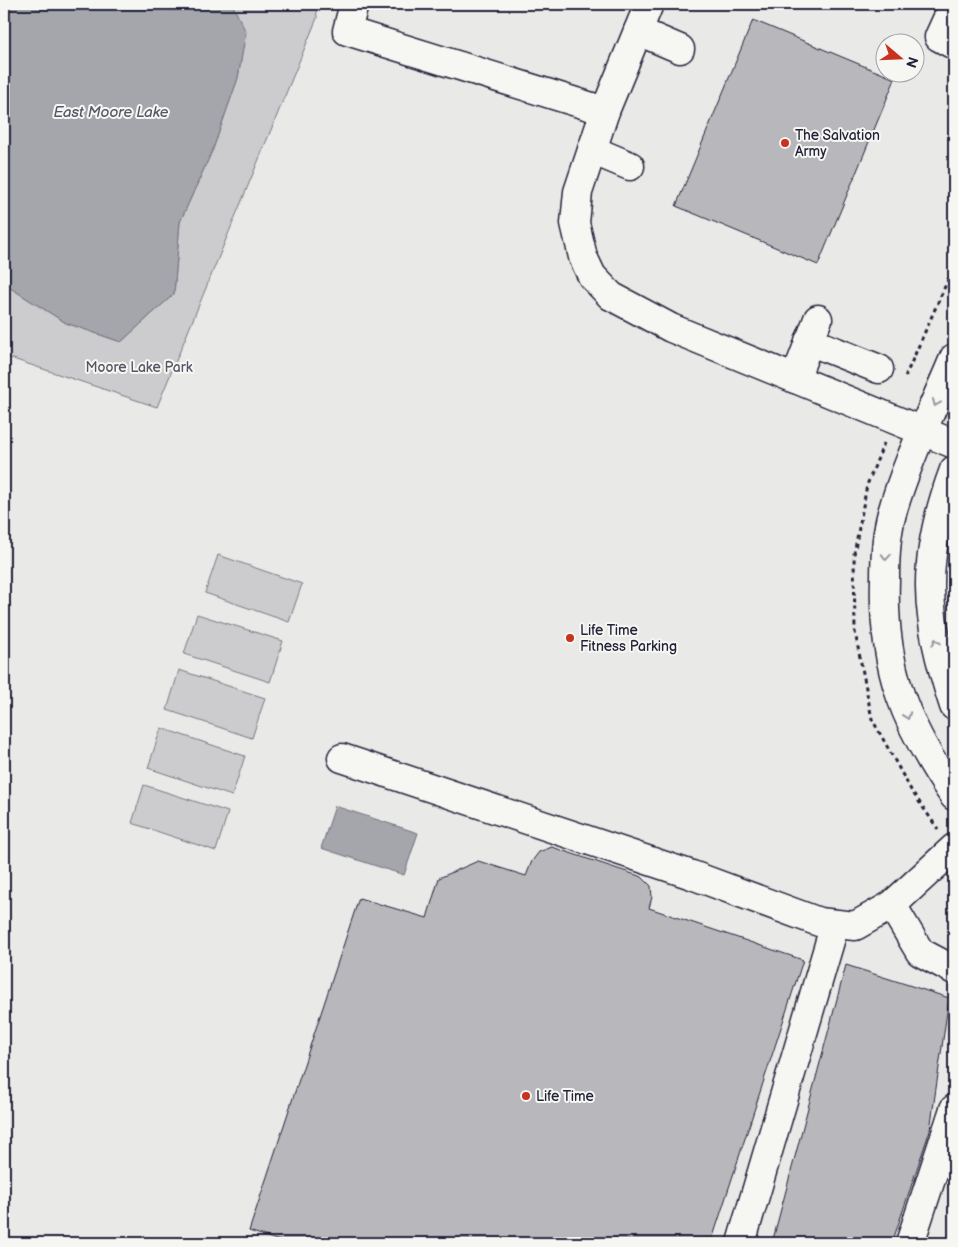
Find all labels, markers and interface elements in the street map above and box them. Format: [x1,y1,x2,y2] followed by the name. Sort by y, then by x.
[876,32,926,82] north arrow
[902,54,922,70] text: N
[53,103,169,122] water label: East Moore Lake
[795,127,880,160] place label: The Salvation Army
[779,137,791,149] marker: The Salvation Army
[85,359,193,376] park label: Moore Lake Park
[931,398,942,407] one-way arrow
[880,553,891,561] one-way arrow
[580,622,677,655] place label: Life Time Fitness Parking
[564,632,576,644] marker: Life Time Fitness Parking
[931,638,942,647] one-way arrow
[901,711,911,720] one-way arrow
[536,1088,594,1105] place label: Life Time
[520,1090,532,1102] marker: Life Time

